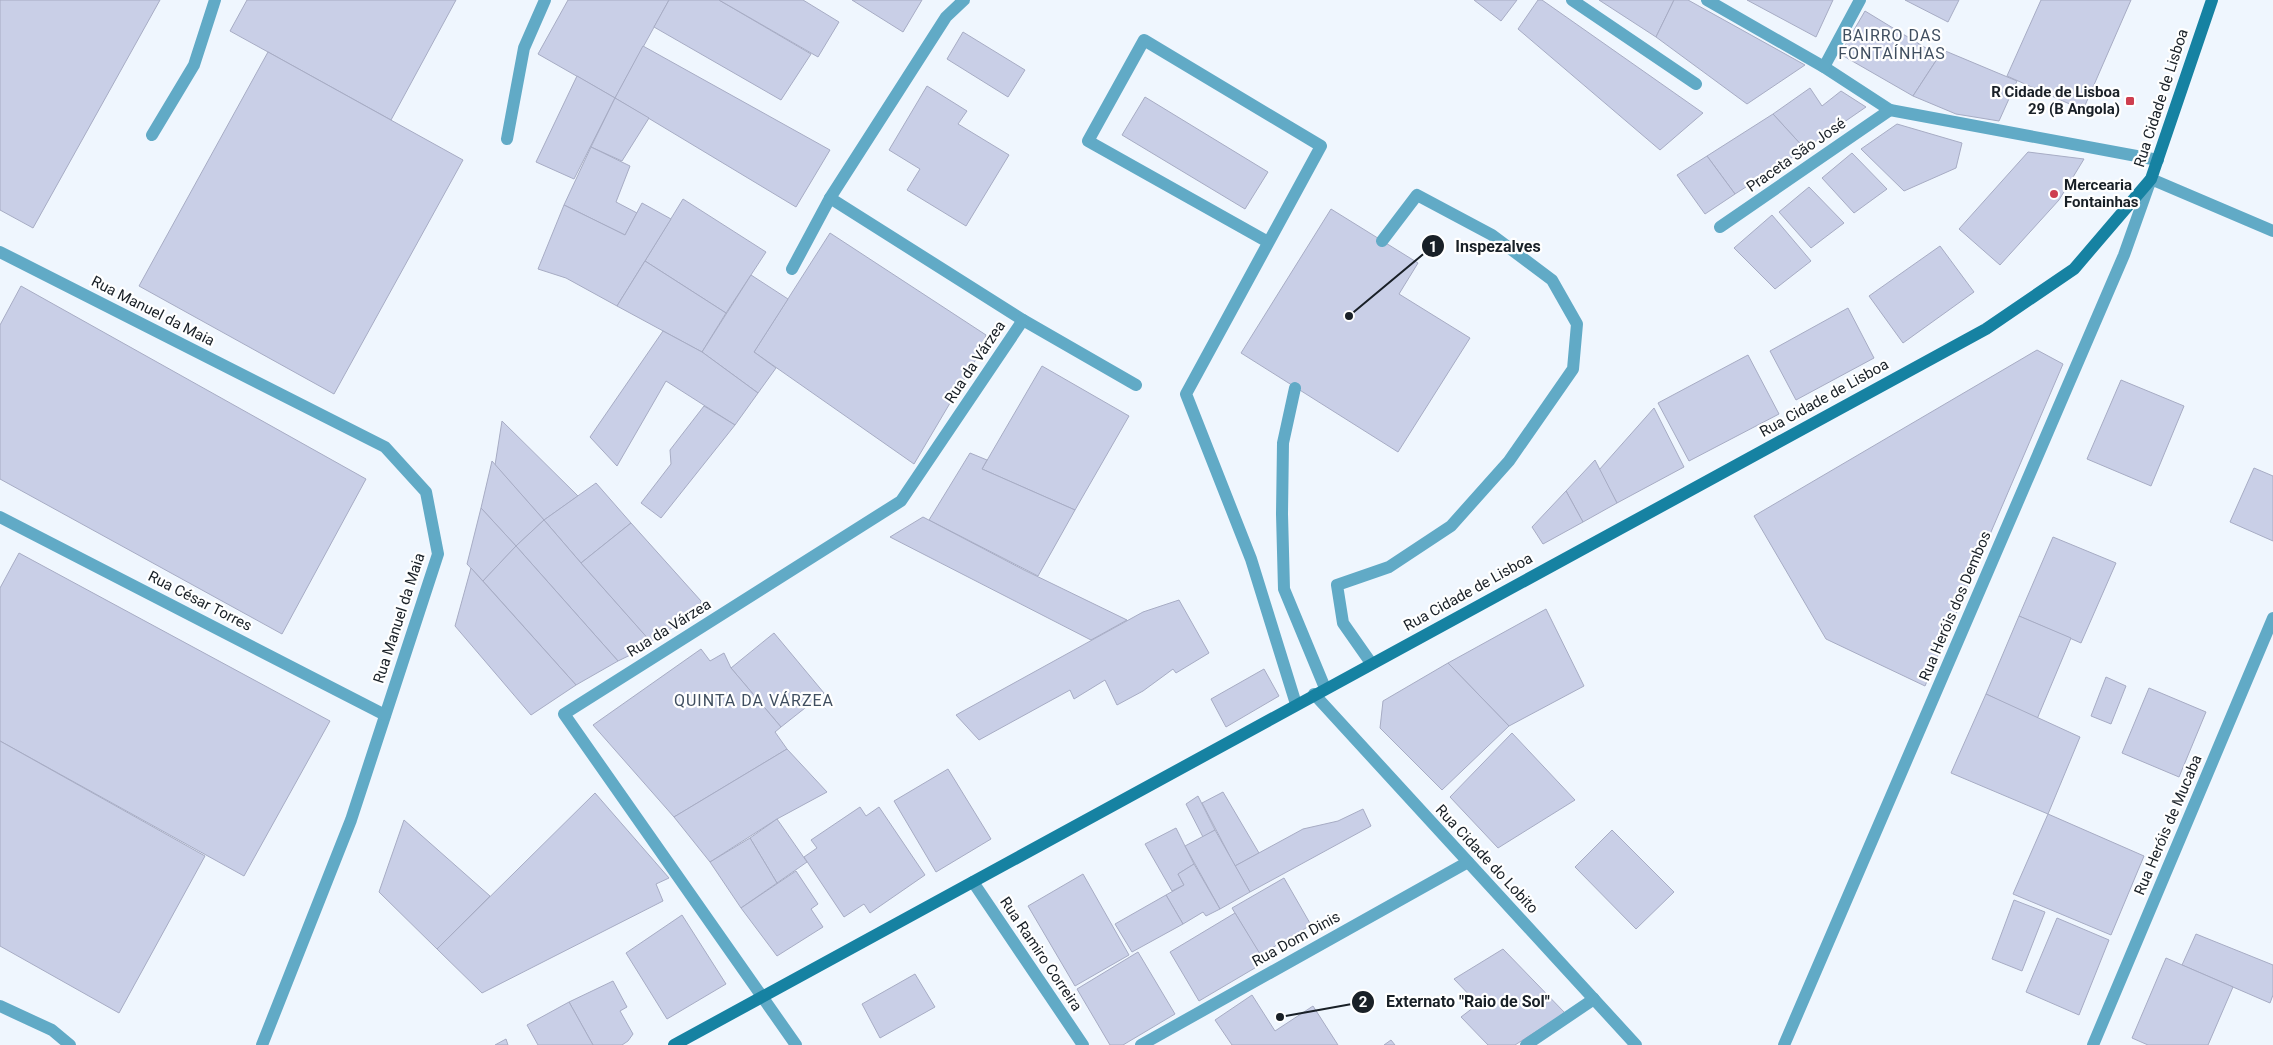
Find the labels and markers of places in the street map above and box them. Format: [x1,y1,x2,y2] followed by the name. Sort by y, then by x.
[1991,83,2120,118] place label: R Cidade de Lisboa 29 (B Angola)
[2124,95,2136,107] marker: R Cidade de Lisboa 29 (B Angola)
[2064,176,2139,211] place label: Mercearia Fontainhas
[2048,188,2060,200] marker: Mercearia Fontainhas
[1421,231,1551,262] callout: Inspezalves
[1351,986,1559,1017] callout: Externato "Raio de Sol"

